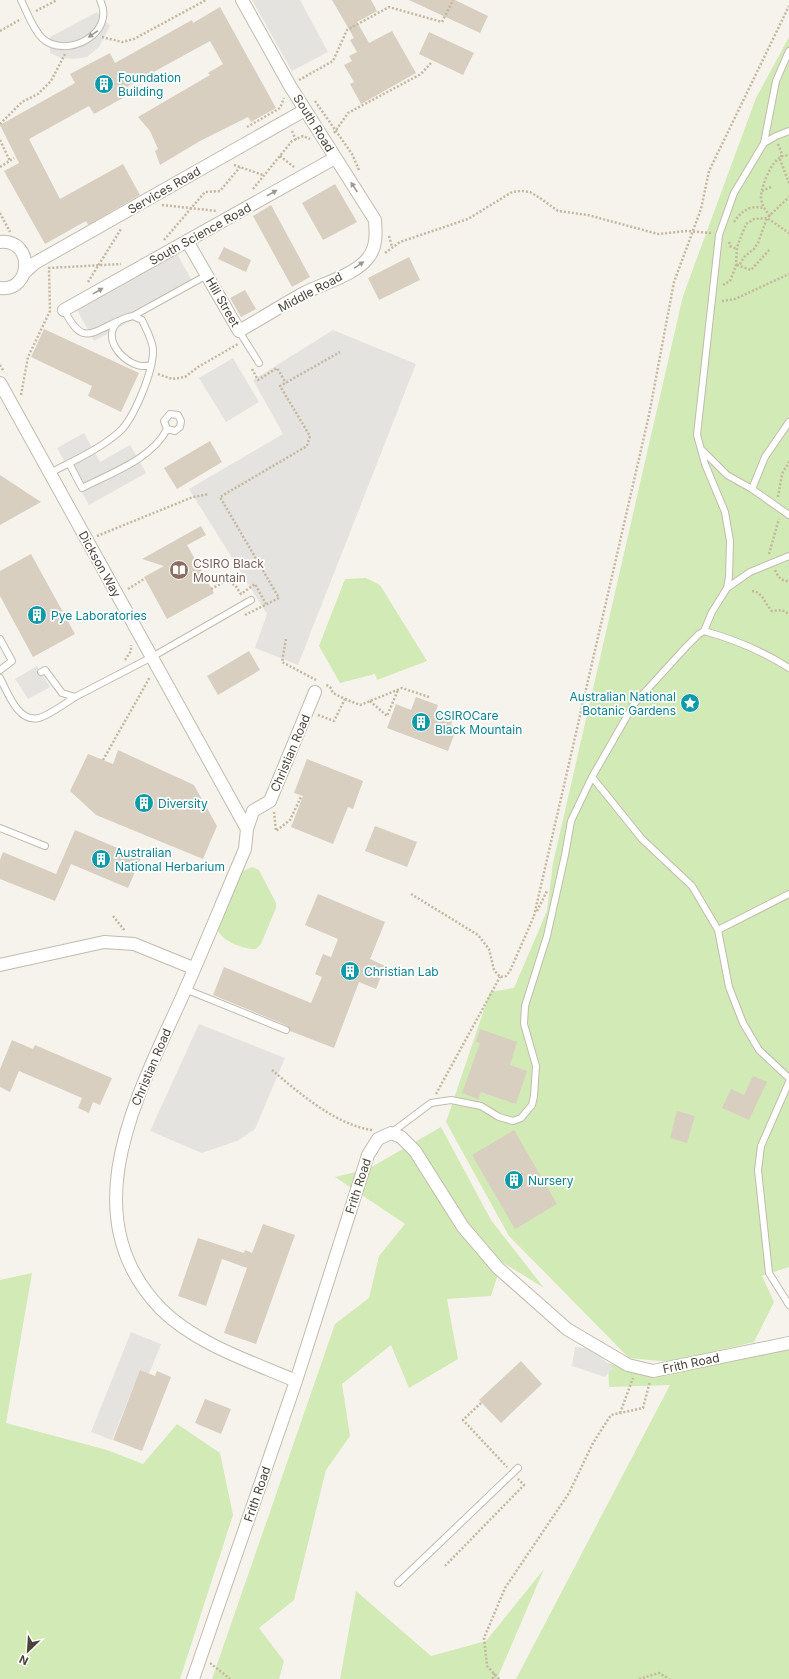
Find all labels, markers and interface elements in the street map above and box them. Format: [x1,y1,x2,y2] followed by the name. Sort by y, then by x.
[88,30,98,38] one-way arrow
[118,70,181,99] place label: Foundation Building
[93,73,115,95] building icon: Foundation Building
[290,91,338,155] street label: South Road
[125,163,203,217] street label: Services Road
[350,182,358,192] one-way arrow
[267,189,278,196] one-way arrow
[146,200,254,268] street label: South Science Road
[354,262,365,269] one-way arrow
[275,269,345,315] street label: Middle Road
[203,274,243,330] street label: Hill Street
[92,288,104,294] one-way arrow
[76,528,125,600] street label: Dickson Way
[193,556,264,585] place label: CSIRO Black Mountain
[168,559,190,581] library icon: CSIRO Black Mountain
[26,604,48,626] building icon: Pye Laboratories
[51,608,147,623] place label: Pye Laboratories
[570,689,676,718] place label: Australian National Botanic Gardens
[679,692,701,714] place icon: Australian National Botanic Gardens
[435,708,522,737] place label: CSIROCare Black Mountain
[410,711,432,733] building icon: CSIROCare Black Mountain
[267,712,313,794] street label: Christian Road
[133,792,155,814] building icon: Diversity
[158,796,208,811] place label: Diversity
[115,845,225,874] place label: Australian National Herbarium
[90,848,112,870] building icon: Australian National Herbarium
[339,960,361,982] building icon: Christian Lab
[364,964,439,979] place label: Christian Lab
[128,1026,174,1108] street label: Christian Road
[342,1156,374,1216] street label: Frith Road
[503,1169,525,1191] building icon: Nursery
[528,1173,574,1188] place label: Nursery
[661,1350,721,1376] street label: Frith Road
[241,1464,273,1524] street label: Frith Road
[8,1631,48,1671] north arrow
[17,1652,31,1668] text: N

